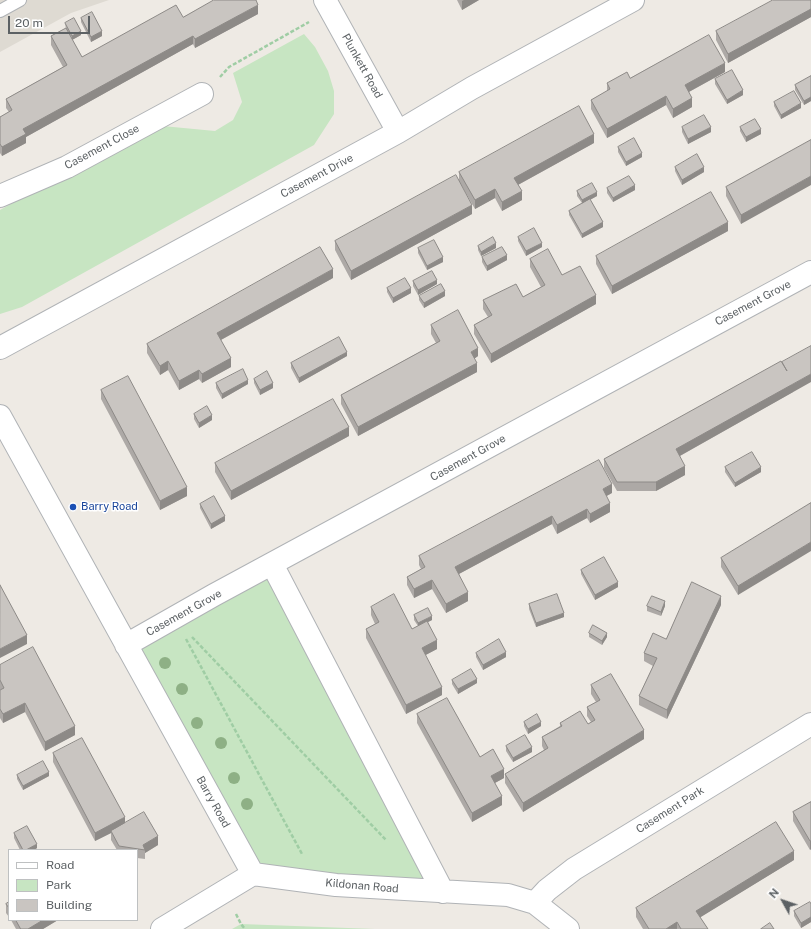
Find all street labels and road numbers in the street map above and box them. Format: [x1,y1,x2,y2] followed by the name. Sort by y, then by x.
[339,31,385,101] street label: Plunkett Road
[62,122,142,172] street label: Casement Close
[278,151,356,201] street label: Casement Drive
[713,277,793,329] street label: Casement Grove
[428,432,508,484] street label: Casement Grove
[144,587,224,639] street label: Casement Grove
[193,774,233,830] street label: Barry Road
[634,784,706,836] street label: Casement Park
[325,876,399,896] street label: Kildonan Road

